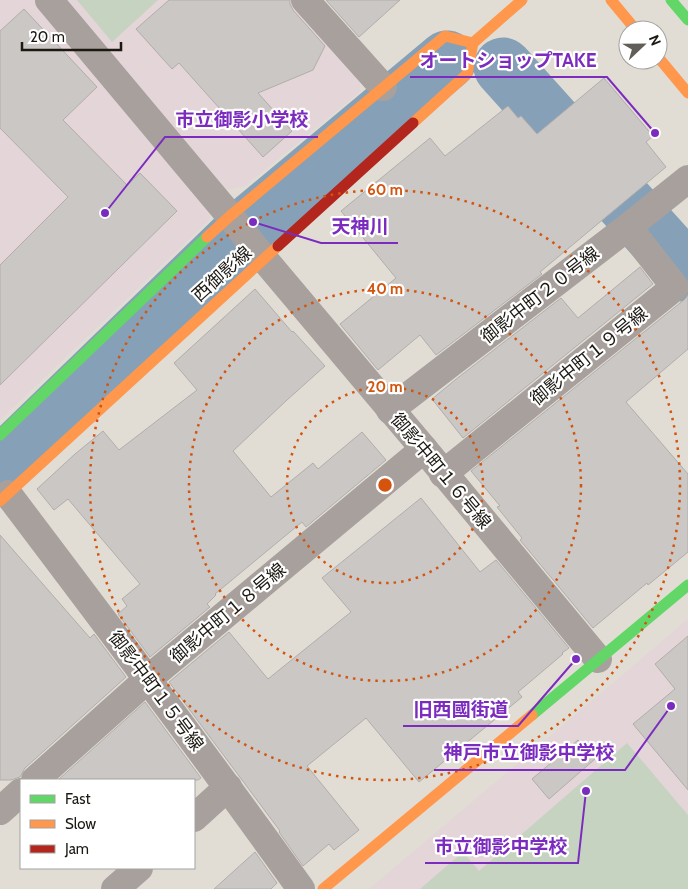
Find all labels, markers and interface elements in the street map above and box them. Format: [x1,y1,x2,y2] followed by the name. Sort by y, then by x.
[22,20,121,52] scale bar
[618,20,668,70] north arrow
[30,28,65,46] text: 20 m
[645,32,665,48] text: N
[410,43,607,77] callout: オートショップTAKE
[419,49,597,72] text: オートショップTAKE
[165,103,318,137] callout: 市立御影小学校
[175,108,309,131] text: 市立御影小学校
[367,181,403,199] text: 60 m
[321,209,398,243] callout: 天神川
[331,215,389,238] text: 天神川
[188,242,256,306] street label: 西御影線
[476,242,604,348] street label: 御影中町２０号線
[367,280,403,298] text: 40 m
[526,302,652,410] street label: 御影中町１９号線
[368,378,402,396] text: 20 m
[386,409,496,533] street label: 御影中町１６号線
[376,476,394,494] centre of rings
[166,558,290,668] street label: 御影中町１８号線
[104,627,208,755] street label: 御影中町１５号線
[403,692,518,726] callout: 旧西國街道
[413,698,509,721] text: 旧西國街道
[434,736,625,770] callout: 神戸市立御影中学校
[443,741,615,764] text: 神戸市立御影中学校
[20,779,195,869] legend
[65,790,90,808] text: Fast
[65,815,96,833] text: Slow
[425,829,578,863] callout: 市立御影中学校
[434,835,568,858] text: 市立御影中学校
[64,840,89,858] text: Jam

